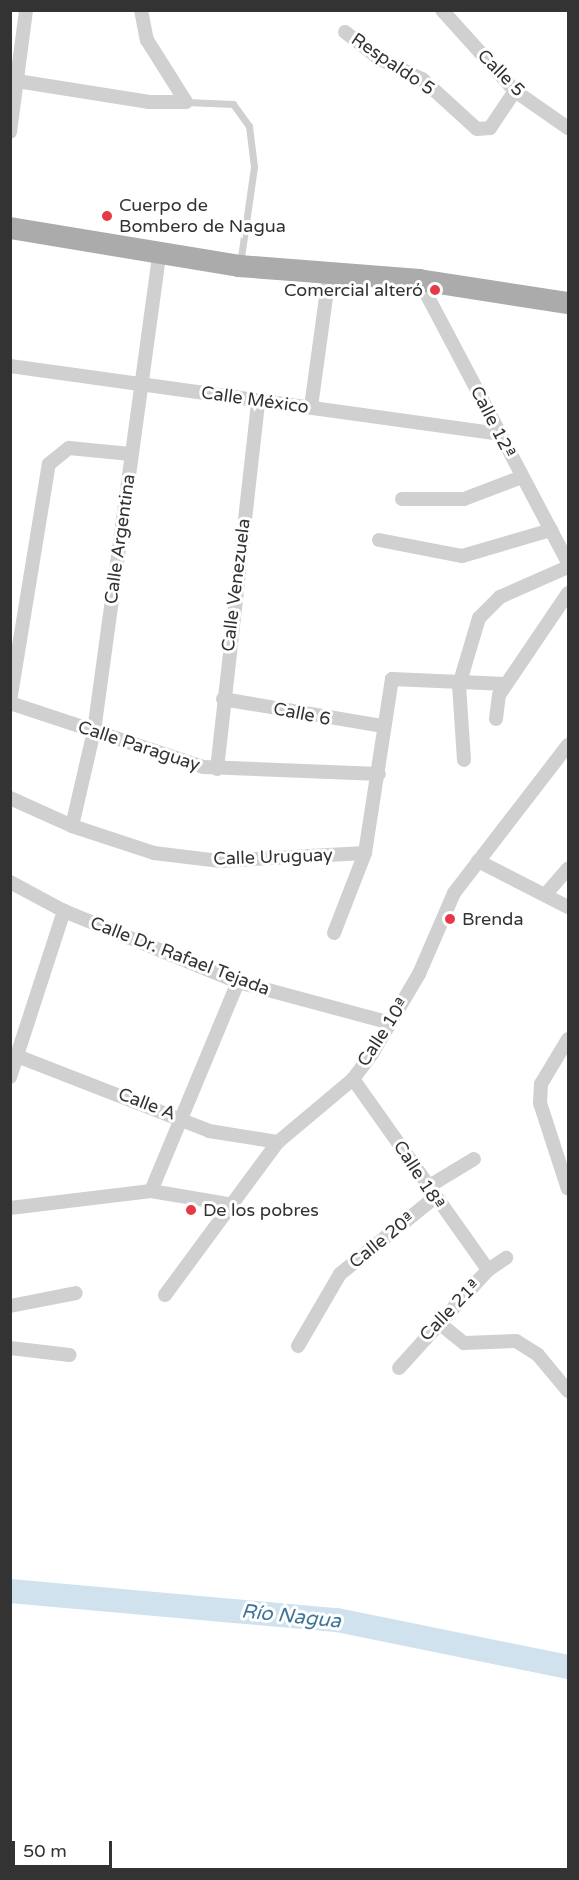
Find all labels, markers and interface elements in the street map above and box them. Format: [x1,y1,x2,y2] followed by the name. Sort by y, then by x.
[347,28,439,100] street label: Respaldo 5
[473,45,529,101] street label: Calle 5
[119,195,286,238] place label: Cuerpo de Bombero de Nagua
[100,209,114,223] marker: Cuerpo de Bombero de Nagua
[284,279,423,301] place label: Comercial alteró
[428,283,442,297] marker: Comercial alteró
[200,382,310,418] street label: Calle México
[466,382,520,462] street label: Calle 12ª
[100,473,140,605] street label: Calle Argentina
[217,517,255,653] street label: Calle Venezuela
[272,698,332,730] street label: Calle 6
[75,716,203,776] street label: Calle Paraguay
[213,844,333,870] street label: Calle Uruguay
[462,908,524,930] place label: Brenda
[87,912,273,1000] street label: Calle Dr. Rafael Tejada
[443,912,457,926] marker: Brenda
[353,993,413,1071] street label: Calle 10ª
[115,1083,179,1125] street label: Calle A
[389,1136,449,1214] street label: Calle 18ª
[203,1199,319,1221] place label: De los pobres
[184,1203,198,1217] marker: De los pobres
[345,1207,419,1273] street label: Calle 20ª
[415,1275,485,1345] street label: Calle 21ª
[240,1600,342,1634] water label: Río Nagua
[15,1829,116,1867] scale bar
[23,1840,67,1862] text: 50 m

